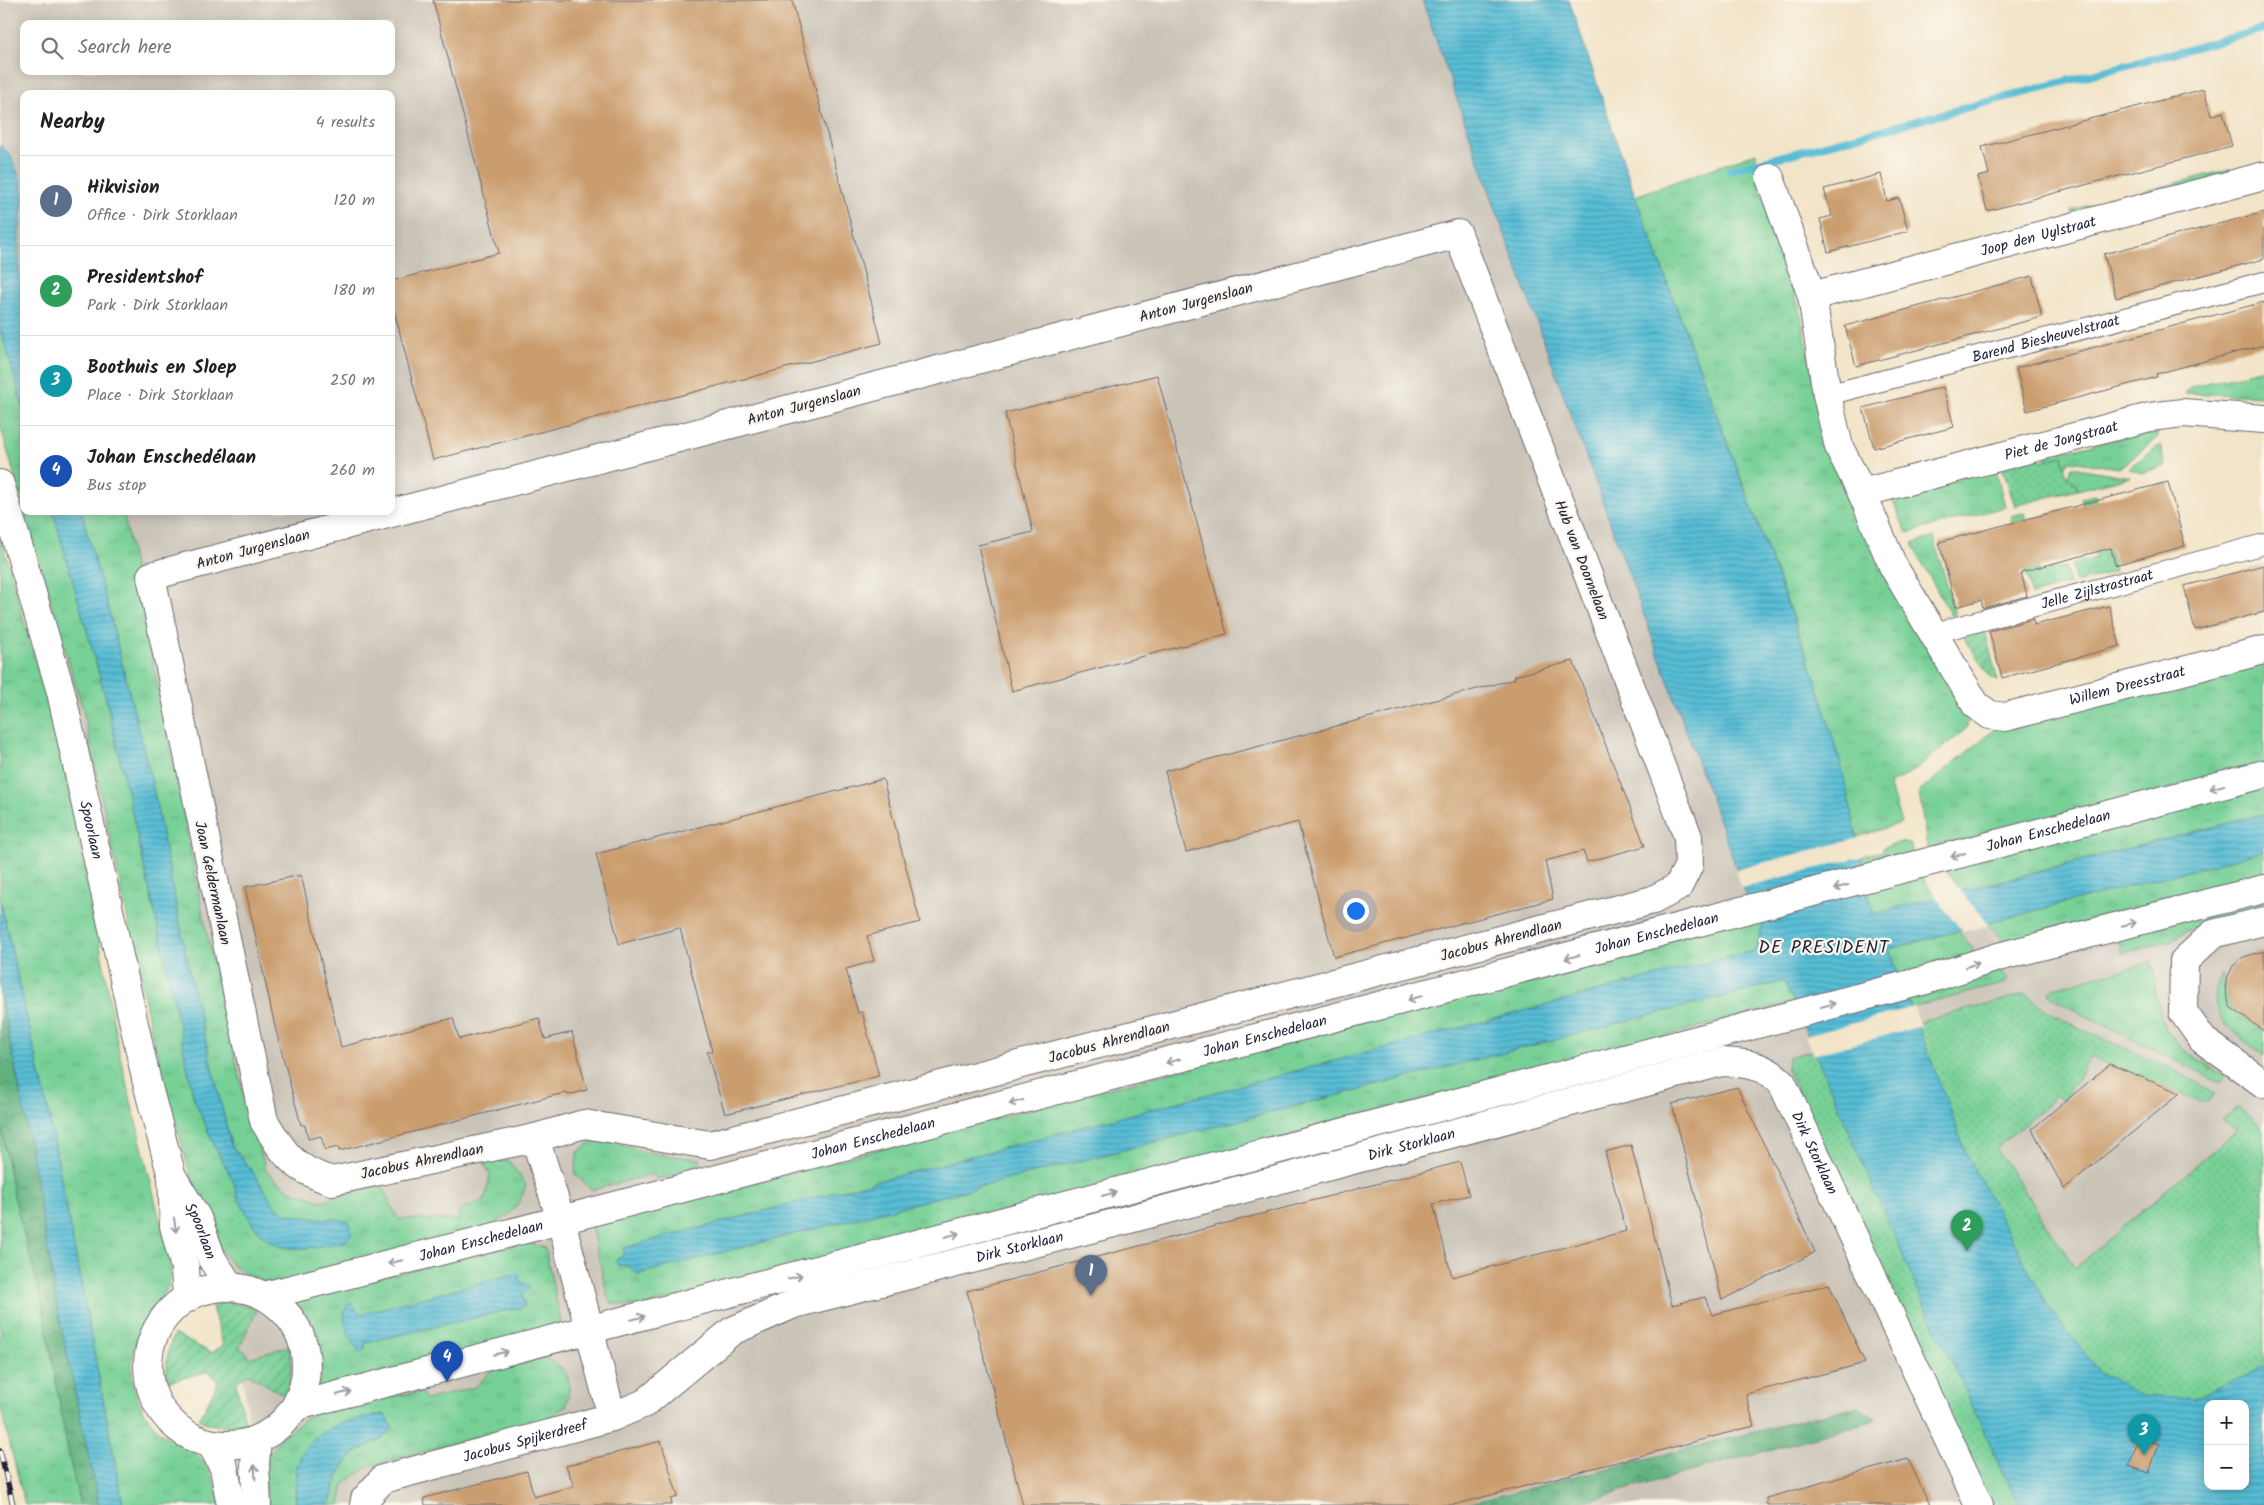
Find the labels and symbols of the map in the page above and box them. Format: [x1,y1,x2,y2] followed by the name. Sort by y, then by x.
[1978,210,2099,264] street label: Joop den Uylstraat
[1137,276,1256,330] street label: Anton Jurgenslaan
[1969,309,2123,370] street label: Barend Biesheuvelstraat
[745,379,864,433] street label: Anton Jurgenslaan
[2002,415,2121,468] street label: Piet de Jongstraat
[1547,497,1615,624] street label: Hub van Doornelaan
[194,523,313,577] street label: Anton Jurgenslaan
[2038,563,2156,617] street label: Jelle Zijlstrastraat
[2067,660,2188,713] street label: Willem Dreesstraat
[2209,782,2225,792] one-way arrow
[72,799,108,862] street label: Spoorlaan
[1984,804,2113,859] street label: Johan Enschedelaan
[187,819,237,948] street label: Joan Geldermanlaan
[1951,851,1967,860] one-way arrow
[1834,882,1850,892] one-way arrow
[1343,898,1369,924] your location
[1592,906,1722,962] street label: Johan Enschedelaan
[1438,913,1565,969] street label: Jacobus Ahrendlaan
[2121,918,2137,928] one-way arrow
[1758,934,1890,963] district label: DE PRESIDENT
[1565,953,1581,962] one-way arrow
[1964,960,1980,970] one-way arrow
[1408,994,1424,1003] one-way arrow
[1819,1000,1835,1010] one-way arrow
[1200,1009,1330,1064] street label: Johan Enschedelaan
[1046,1015,1173,1071] street label: Jacobus Ahrendlaan
[1166,1057,1182,1066] one-way arrow
[1008,1098,1024,1107] one-way arrow
[1784,1108,1844,1199] street label: Dirk Storklaan
[808,1112,938,1167] street label: Johan Enschedelaan
[1365,1122,1458,1168] street label: Dirk Storklaan
[359,1137,486,1187] street label: Jacobus Ahrendlaan
[1101,1189,1117,1198] one-way arrow
[177,1198,222,1263] street label: Spoorlaan
[1951,1210,1983,1251] pin: 2
[416,1214,546,1269] street label: Johan Enschedelaan
[170,1217,180,1233] one-way arrow
[973,1225,1066,1271] street label: Dirk Storklaan
[943,1230,959,1240] one-way arrow
[1075,1255,1107,1296] pin: 1
[388,1258,404,1268] one-way arrow
[786,1271,802,1281] one-way arrow
[629,1313,645,1322] one-way arrow
[431,1341,463,1382] pin: 4
[493,1348,509,1357] one-way arrow
[335,1388,351,1398] one-way arrow
[460,1413,591,1470] street label: Jacobus Spijkerdreef
[2128,1414,2160,1455] pin: 3
[251,1464,260,1480] one-way arrow

